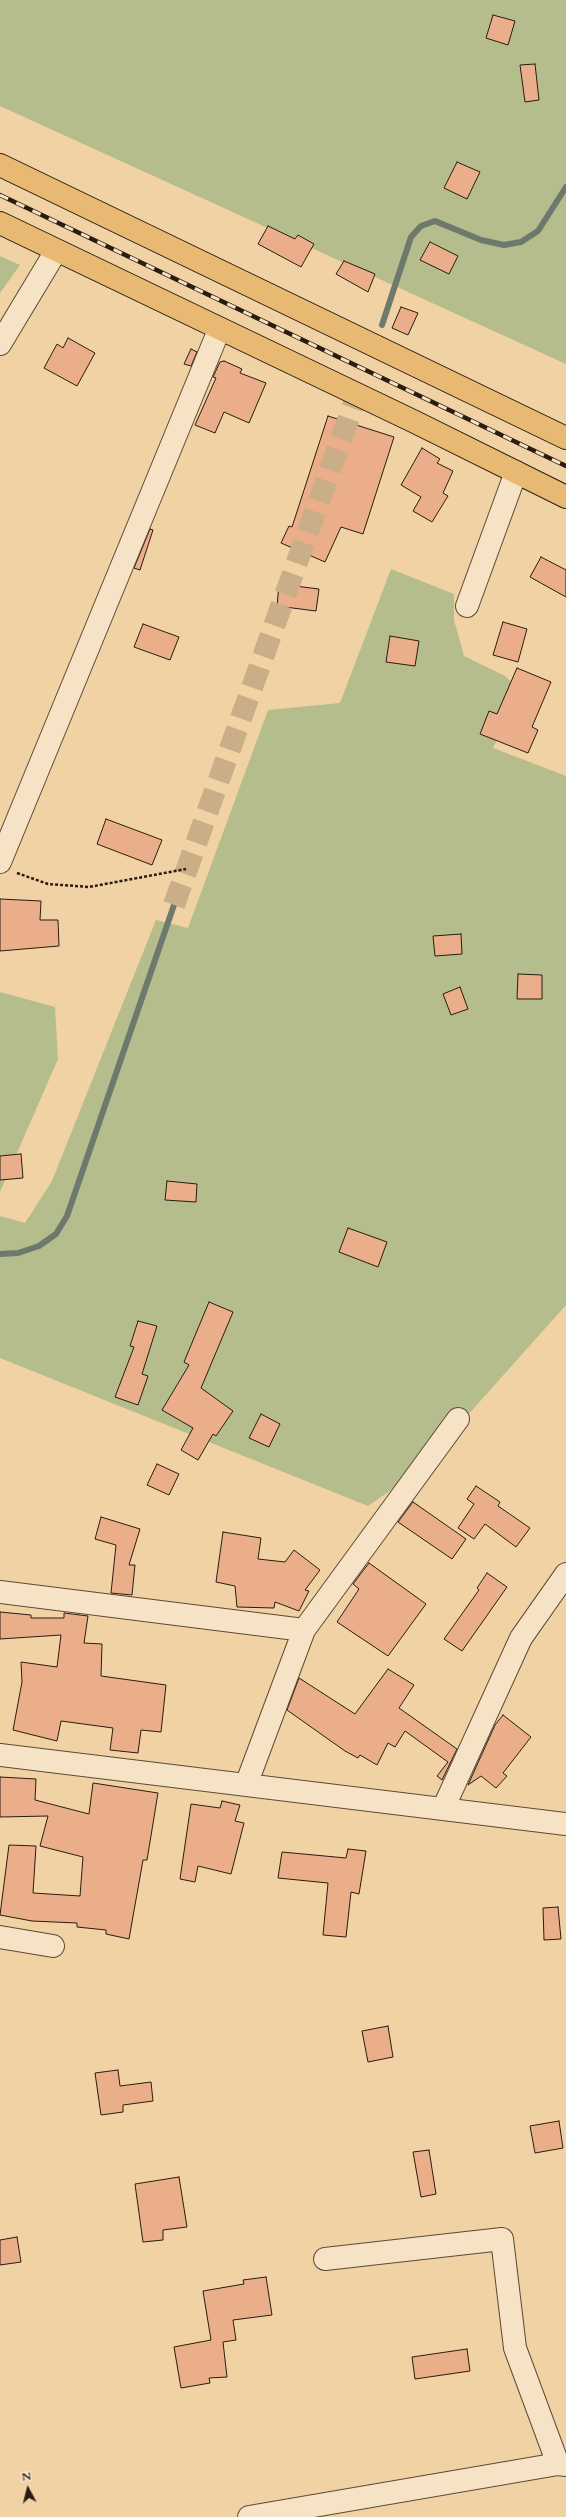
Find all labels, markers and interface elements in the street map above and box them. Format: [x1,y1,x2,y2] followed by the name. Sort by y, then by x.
[8,2469,48,2509] north arrow
[21,2469,32,2485] text: N

